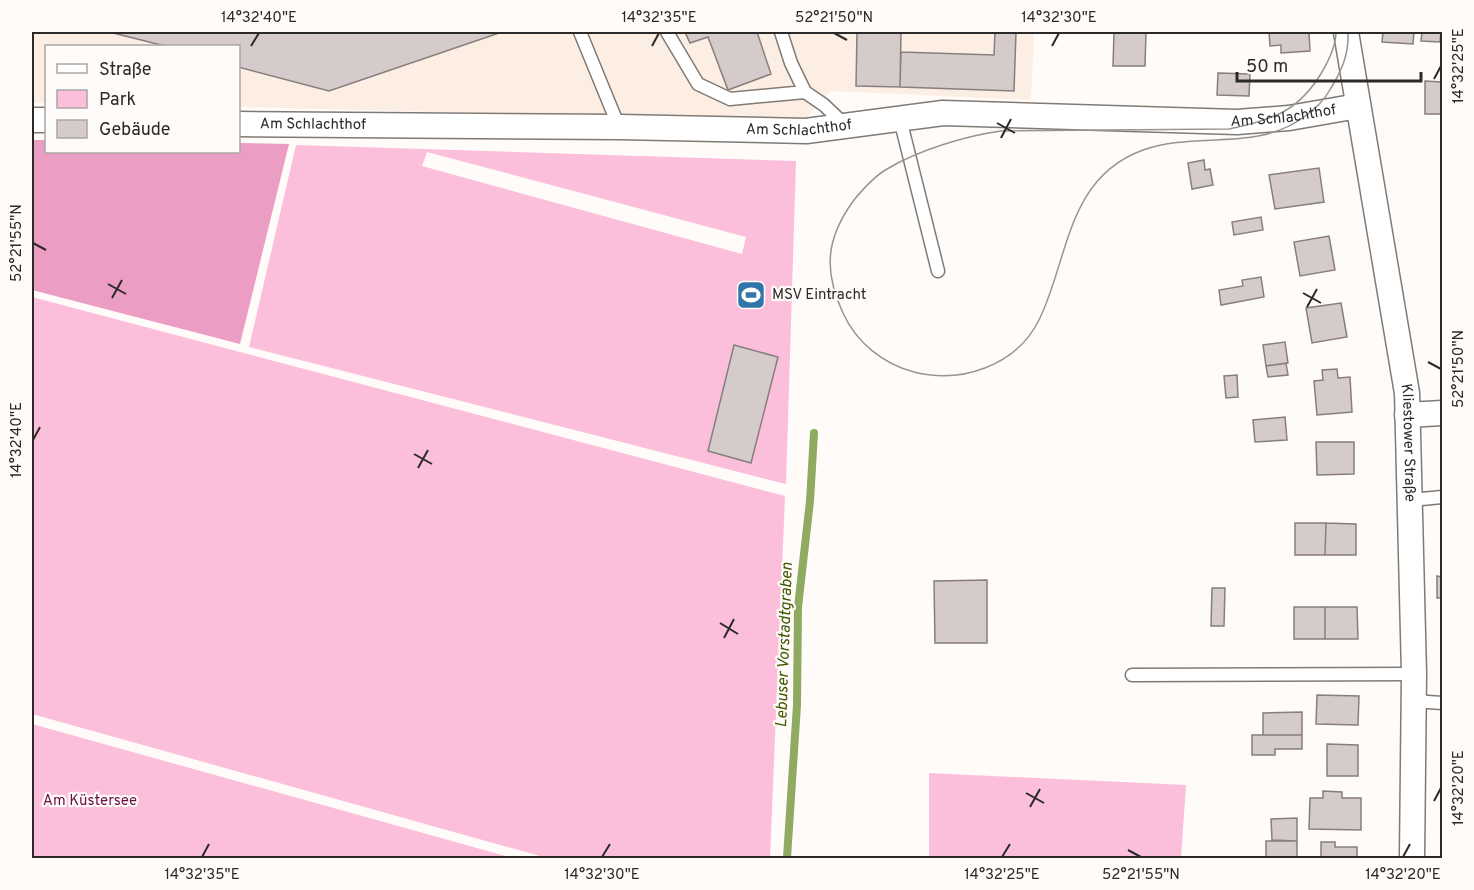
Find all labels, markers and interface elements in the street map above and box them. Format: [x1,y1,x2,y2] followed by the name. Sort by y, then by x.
[221,9,297,28] text: 14°32'40"E
[621,9,697,28] text: 14°32'35"E
[795,9,873,28] text: 52°21'50"N
[1021,9,1097,28] text: 14°32'30"E
[1450,28,1469,104] text: 14°32'25"E
[45,45,240,153] legend
[1237,45,1422,83] scale bar
[1246,56,1288,79] text: 50 m
[99,59,151,82] text: Straße
[99,89,136,112] text: Park
[1230,100,1338,132] street label: Am Schlachthof
[260,115,366,135] street label: Am Schlachthof
[746,116,853,141] street label: Am Schlachthof
[99,119,171,142] text: Gebäude
[8,204,27,282] text: 52°21'55"N
[735,279,767,311] sports icon: MSV Eintracht
[772,286,866,305] place label: MSV Eintracht
[1450,330,1469,408] text: 52°21'50"N
[1396,382,1419,502] street label: Kliestower Straße
[8,402,27,478] text: 14°32'40"E
[772,562,798,728] water label: Lebuser Vorstadtgraben
[1450,750,1469,826] text: 14°32'20"E
[43,792,137,811] park label: Am Küstersee
[164,866,240,885] text: 14°32'35"E
[564,866,640,885] text: 14°32'30"E
[964,866,1040,885] text: 14°32'25"E
[1102,866,1180,885] text: 52°21'55"N
[1365,866,1441,885] text: 14°32'20"E

